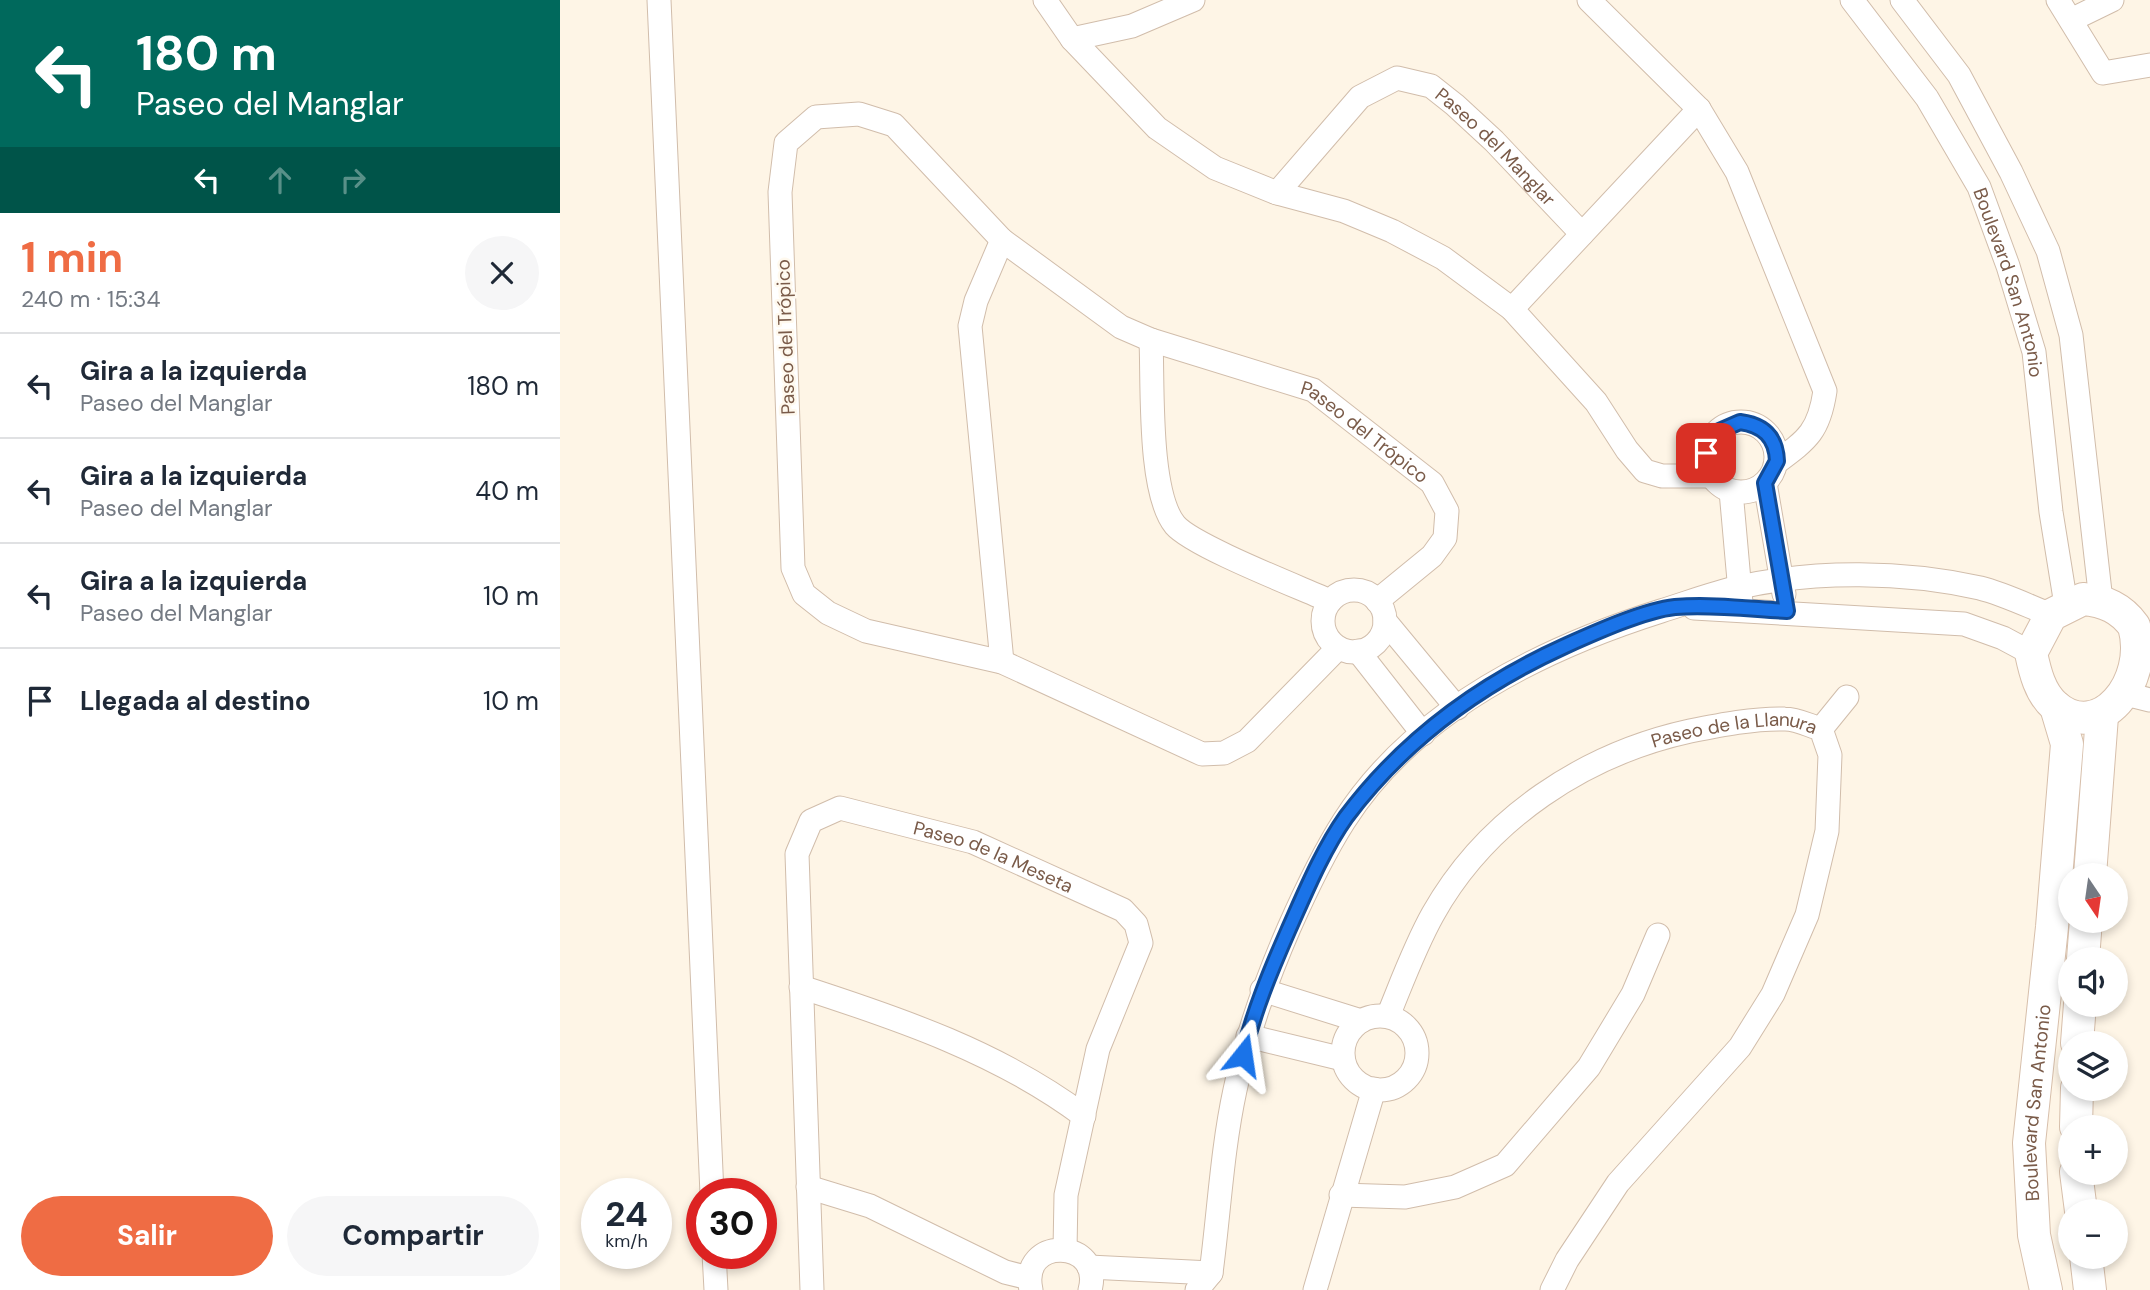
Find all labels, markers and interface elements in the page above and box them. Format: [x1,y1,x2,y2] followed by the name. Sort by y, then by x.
[136,21,277,85] text: 180 m
[21,28,112,119] icon: left
[1430,82,1561,211] street label: Paseo del Manglar
[136,83,404,125] text: Paseo del Manglar
[188,161,226,199] icon: left
[261,161,299,199] icon: ahead
[334,161,372,199] icon: right
[1967,184,2049,379] street label: Boulevard San Antonio
[21,230,123,285] text: 1 min
[465,236,539,310] button: close
[770,259,801,415] street label: Paseo del Trópico
[21,284,160,314] text: 240 m · 15:34
[80,354,307,388] text: Gira a la izquierda
[21,367,59,405] icon: left
[467,369,539,403] text: 180 m
[1298,375,1434,489] street label: Paseo del Trópico
[80,388,272,418] text: Paseo del Manglar
[1676,423,1736,483] pin
[1687,434,1725,472] icon: arrive
[80,459,307,493] text: Gira a la izquierda
[21,472,59,510] icon: left
[475,474,539,508] text: 40 m
[80,493,272,523] text: Paseo del Manglar
[80,564,307,598] text: Gira a la izquierda
[21,577,59,615] icon: left
[483,579,539,613] text: 10 m
[80,598,272,628] text: Paseo del Manglar
[21,682,59,720] icon: arrive
[80,684,311,718] text: Llegada al destino
[483,684,539,718] text: 10 m
[1648,707,1821,754] street label: Paseo de la Llanura
[911,815,1077,899] street label: Paseo de la Meseta
[2058,863,2128,933] north arrow
[2058,863,2128,1269] map controls
[2058,947,2128,1017] button: sound
[2017,1003,2057,1202] street label: Boulevard San Antonio
[1206,1018,1280,1092] position arrow
[2058,1031,2128,1101] button: layers
[2058,1115,2128,1185] button: +
[686,1178,777,1269] speed limit sign: 30
[605,1191,648,1237] text: 24
[21,1196,273,1276] button: Salir
[287,1196,539,1276] button: Compartir
[2058,1199,2128,1269] button: −
[605,1229,648,1253] text: km/h

